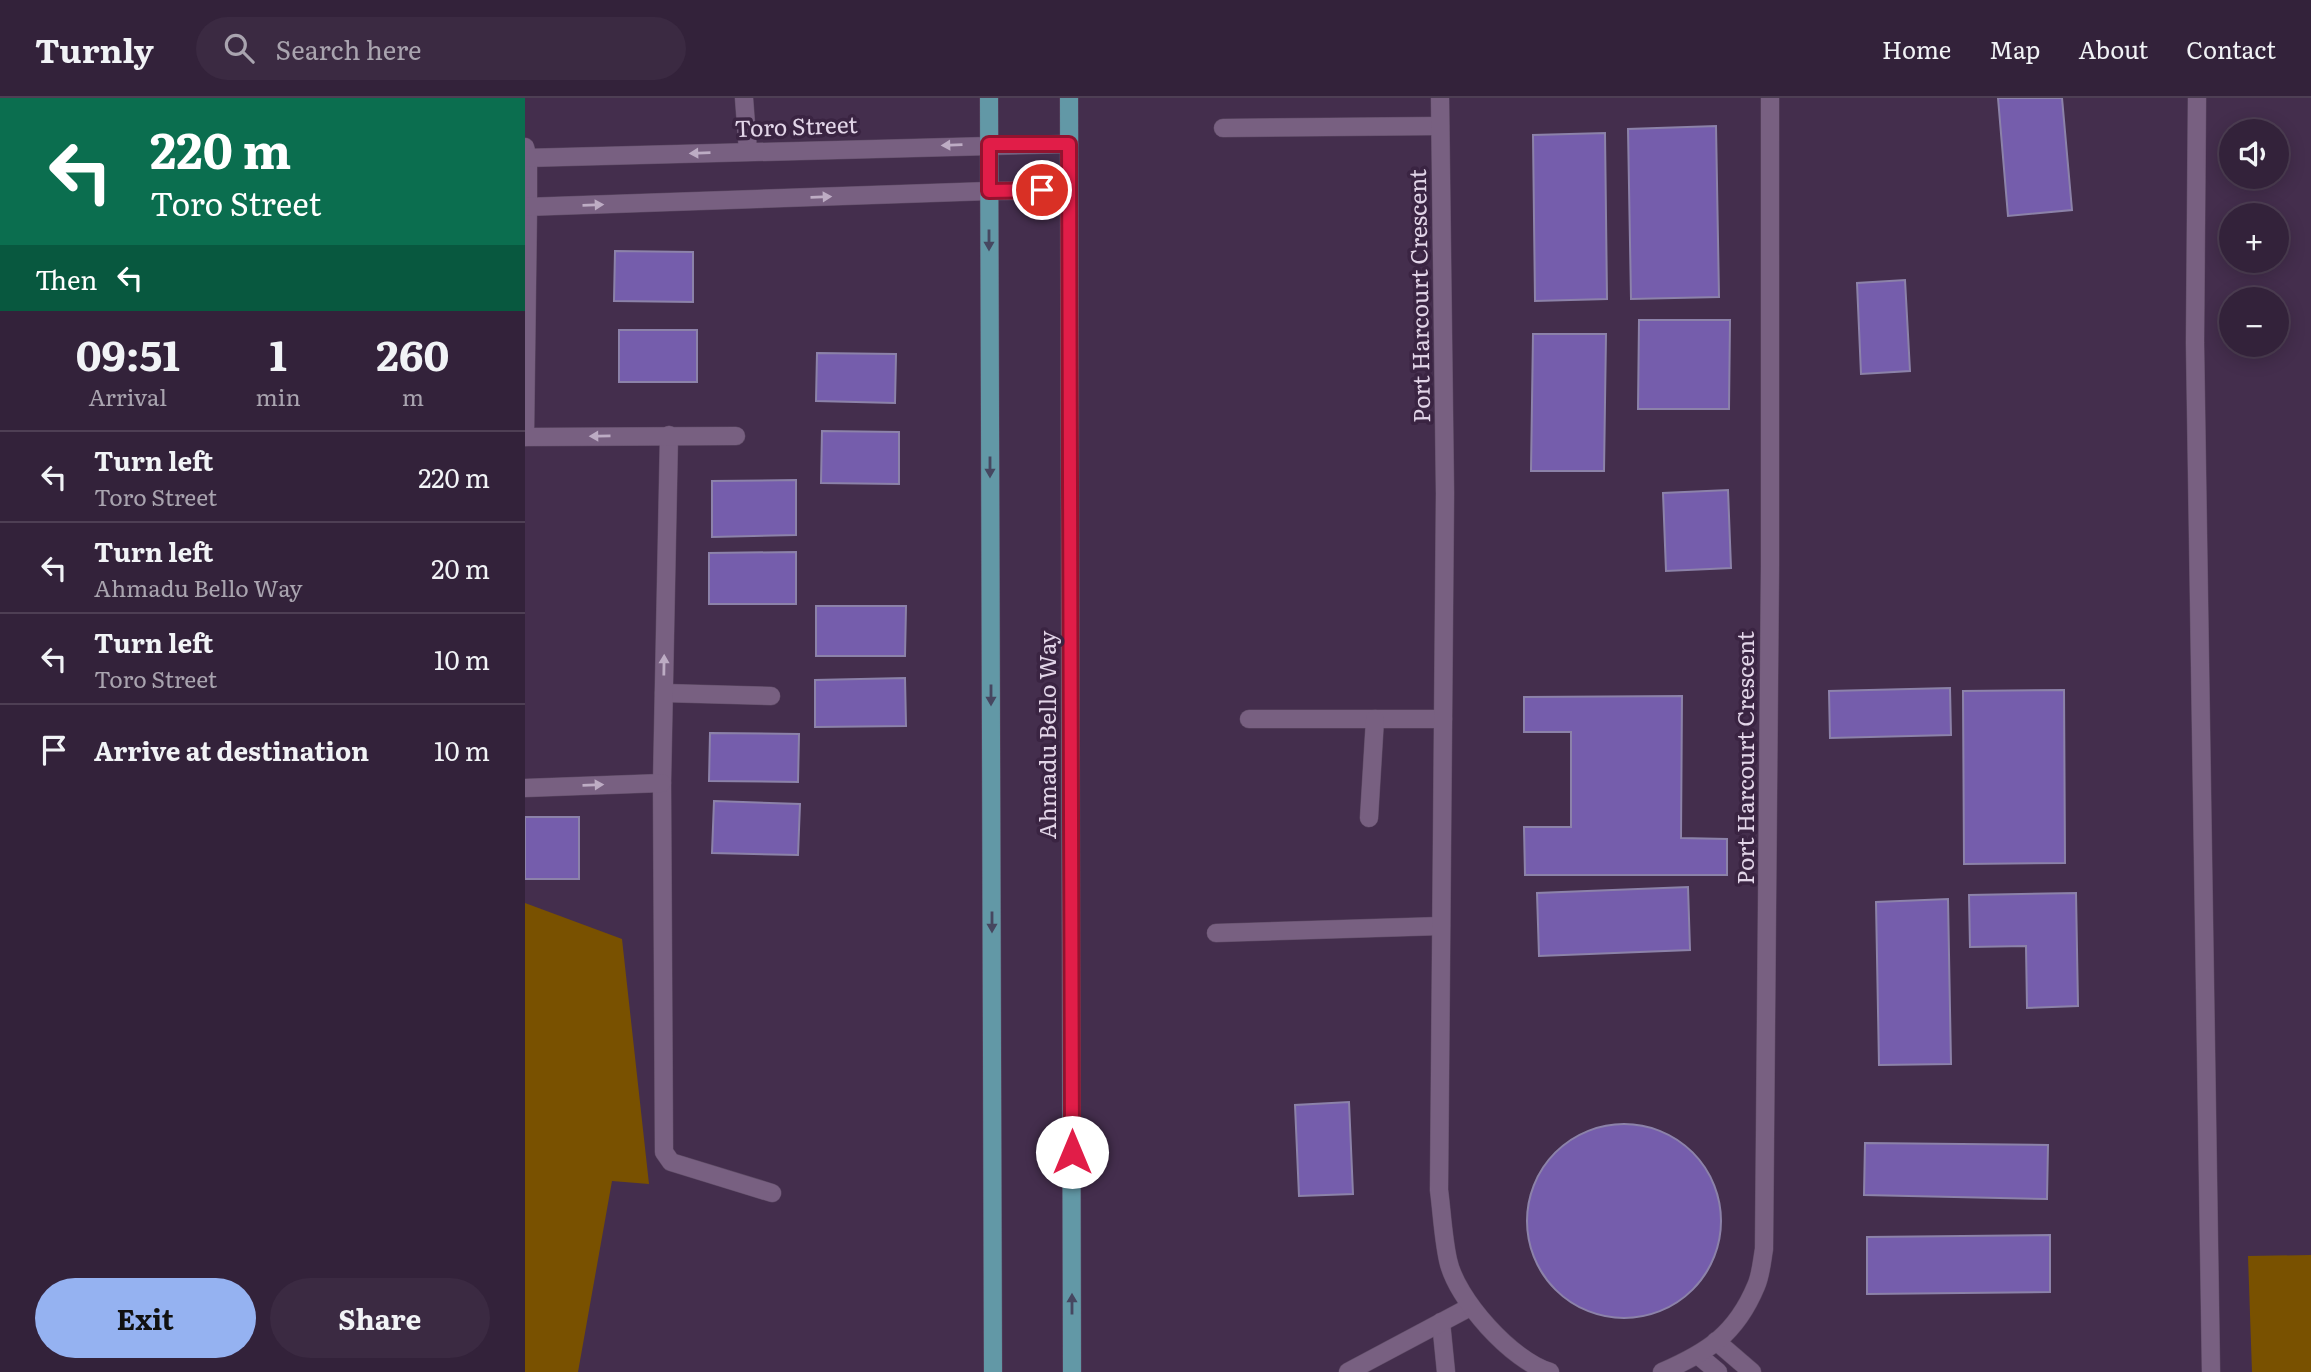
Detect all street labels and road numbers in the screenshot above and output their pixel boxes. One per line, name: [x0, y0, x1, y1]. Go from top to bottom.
street label: Toro Street: [734, 106, 859, 144]
street label: Port Harcourt Crescent: [1399, 168, 1437, 423]
street label: Ahmadu Bello Way: [1029, 630, 1063, 839]
street label: Port Harcourt Crescent: [1727, 630, 1761, 885]

